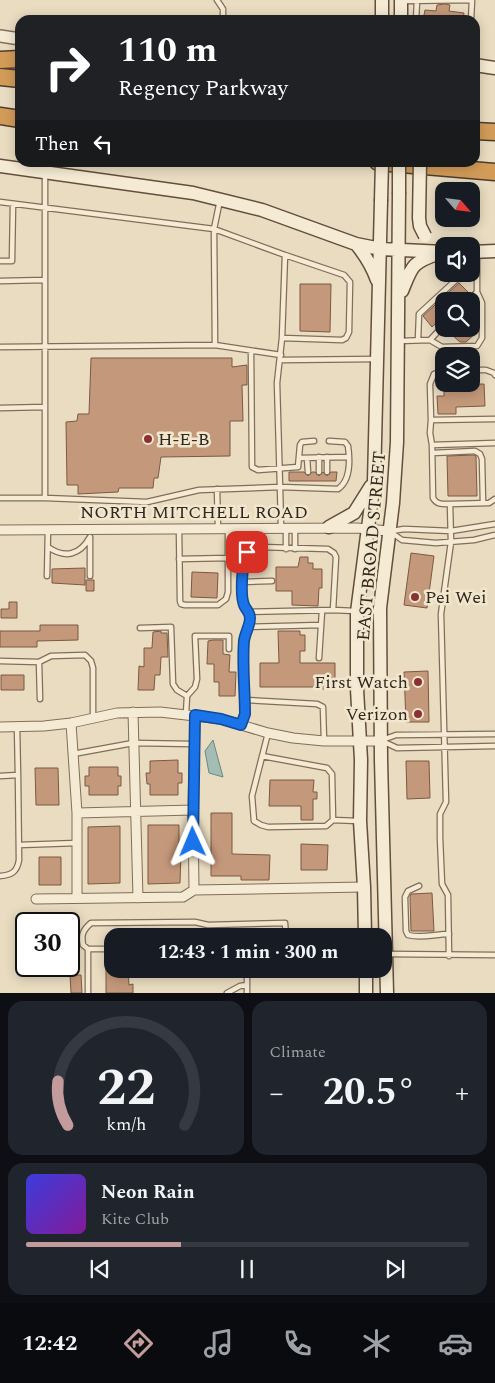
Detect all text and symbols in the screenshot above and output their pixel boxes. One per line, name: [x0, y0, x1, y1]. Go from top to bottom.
text: 110 m: [118, 24, 217, 77]
icon: right: [35, 35, 100, 100]
text: Regency Parkway: [118, 72, 288, 105]
text: Then: [35, 130, 79, 159]
icon: left: [89, 130, 117, 158]
north arrow: [435, 182, 480, 228]
map controls: [435, 182, 480, 392]
button: sound: [435, 237, 480, 282]
button: search: [435, 292, 480, 337]
button: layers: [435, 347, 480, 392]
place label: H-E-B: [158, 426, 210, 453]
marker: H-E-B: [142, 433, 154, 445]
street label: EAST BROAD STREET: [350, 450, 393, 642]
street label: NORTH MITCHELL ROAD: [80, 499, 308, 526]
pin: [226, 531, 268, 573]
icon: arrive: [233, 538, 261, 566]
place label: Pei Wei: [425, 584, 487, 611]
marker: Pei Wei: [409, 591, 421, 603]
place label: First Watch: [314, 669, 408, 696]
marker: First Watch: [412, 676, 424, 688]
place label: Verizon: [345, 701, 408, 728]
marker: Verizon: [412, 708, 424, 720]
position arrow: [166, 815, 218, 867]
speed limit sign: 30: [15, 912, 80, 977]
text: 12:43 · 1 min · 300 m: [158, 938, 338, 967]
text: Climate: [270, 1040, 326, 1064]
text: 22: [97, 1049, 155, 1128]
text: 20.5°: [323, 1064, 416, 1122]
text: −: [270, 1072, 284, 1115]
text: +: [455, 1072, 469, 1115]
text: km/h: [106, 1111, 146, 1138]
text: Neon Rain: [101, 1178, 195, 1207]
text: Kite Club: [101, 1207, 169, 1231]
icon: previous: [86, 1255, 114, 1283]
icon: pause: [233, 1255, 261, 1283]
icon: next: [381, 1255, 409, 1283]
icon: directions: [121, 1326, 156, 1361]
icon: music: [201, 1326, 236, 1361]
icon: phone: [280, 1326, 315, 1361]
icon: climate: [359, 1326, 394, 1361]
icon: car: [438, 1326, 473, 1361]
text: 12:42: [22, 1327, 77, 1360]

